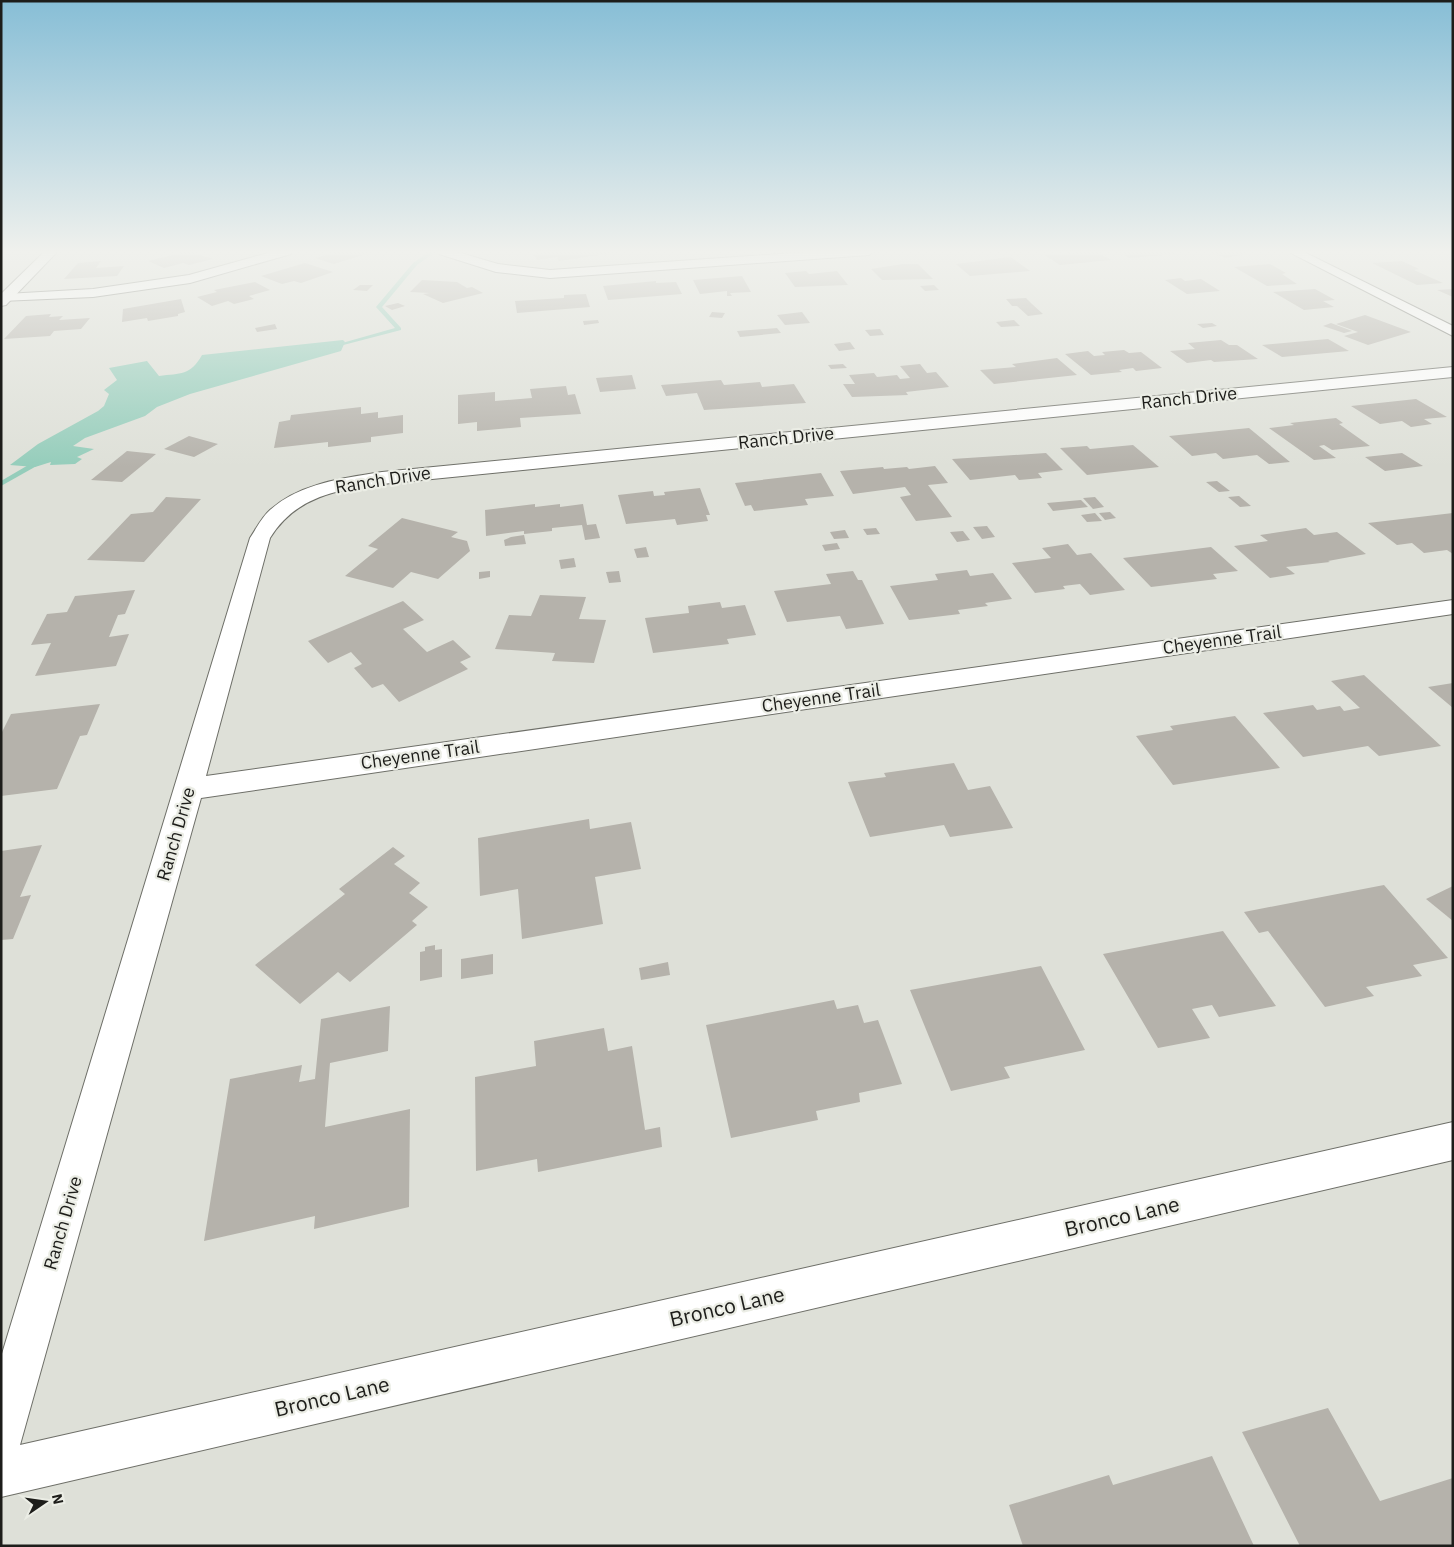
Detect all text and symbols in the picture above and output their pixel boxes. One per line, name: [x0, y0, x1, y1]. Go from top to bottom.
street label: Ranch Drive: [1140, 381, 1238, 414]
street label: Ranch Drive: [737, 421, 835, 454]
street label: Ranch Drive: [333, 461, 432, 498]
street label: Cheyenne Trail: [1161, 620, 1283, 659]
street label: Cheyenne Trail: [760, 678, 882, 717]
street label: Cheyenne Trail: [359, 735, 481, 774]
street label: Ranch Drive: [151, 784, 200, 883]
street label: Ranch Drive: [38, 1173, 87, 1272]
street label: Bronco Lane: [1061, 1189, 1182, 1243]
street label: Bronco Lane: [666, 1279, 787, 1333]
street label: Bronco Lane: [271, 1369, 392, 1423]
north arrow: [20, 1477, 70, 1527]
text: N: [48, 1492, 68, 1506]

